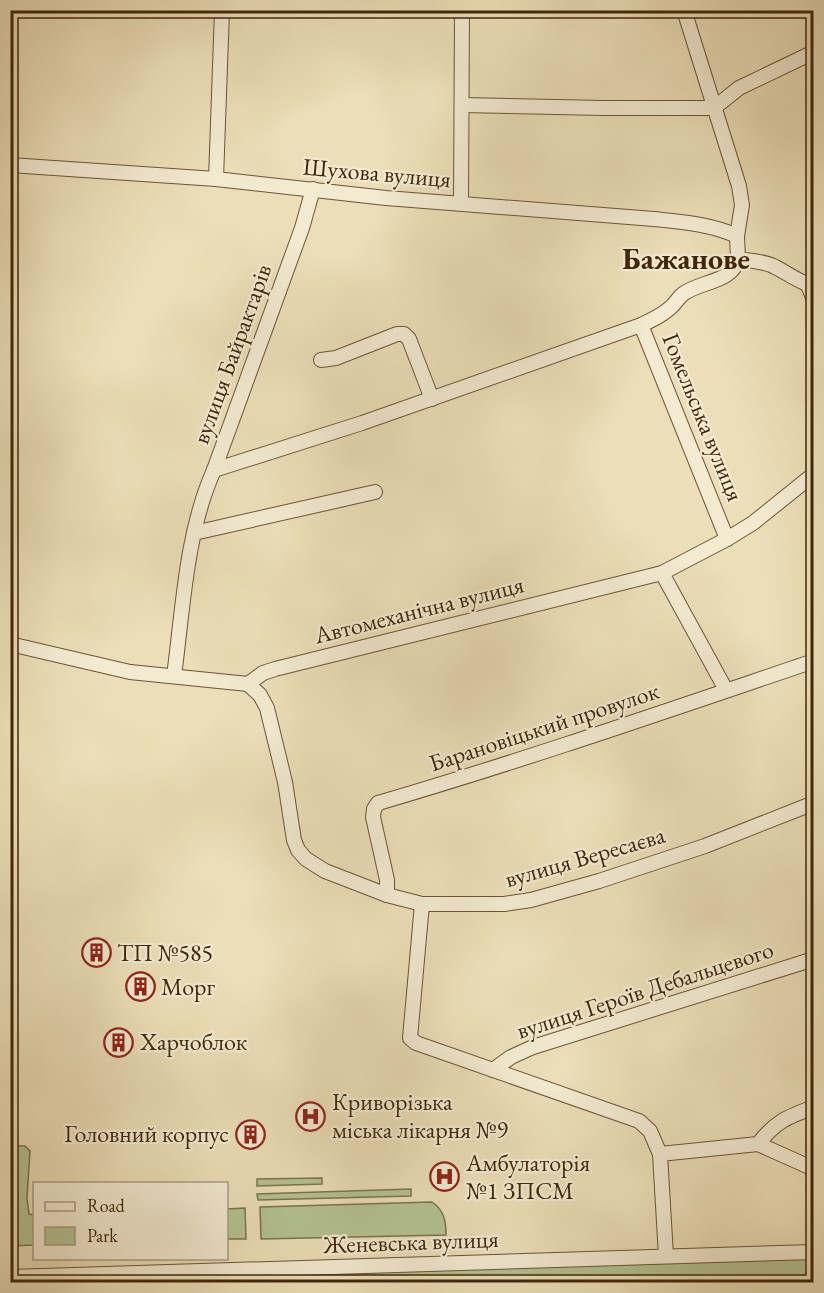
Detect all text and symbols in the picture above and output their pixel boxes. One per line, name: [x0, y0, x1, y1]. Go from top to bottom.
street label: Шухова вулиця: [302, 151, 453, 194]
district label: Бажанове: [622, 239, 750, 278]
street label: вулиця Байрактарів: [185, 260, 278, 448]
street label: Гомельська вулиця: [656, 328, 751, 506]
street label: Автомеханічна вулиця: [310, 568, 527, 651]
street label: Барановіцький провулок: [425, 675, 663, 778]
street label: вулиця Вересаєва: [501, 819, 669, 894]
street label: вулиця Героїв Дебальцевого: [512, 933, 777, 1046]
building icon: ТП №585: [80, 937, 112, 969]
place label: ТП №585: [117, 937, 213, 968]
building icon: Морг: [124, 971, 156, 1003]
place label: Морг: [161, 971, 215, 1002]
building icon: Харчоблок: [103, 1026, 135, 1058]
place label: Харчоблок: [139, 1026, 248, 1057]
place label: Криворізька міська лікарня №9: [332, 1086, 509, 1145]
hospital icon: Криворізька міська лікарня №9: [295, 1100, 327, 1132]
place label: Головний корпус: [64, 1118, 229, 1149]
building icon: Головний корпус: [234, 1118, 266, 1150]
place label: Амбулаторія №1 ЗПСМ: [465, 1147, 590, 1206]
hospital icon: Амбулаторія №1 ЗПСМ: [429, 1161, 461, 1193]
legend: [33, 1182, 228, 1260]
text: Road: [87, 1194, 126, 1217]
street label: Женевська вулиця: [322, 1223, 500, 1260]
text: Park: [87, 1224, 118, 1247]

